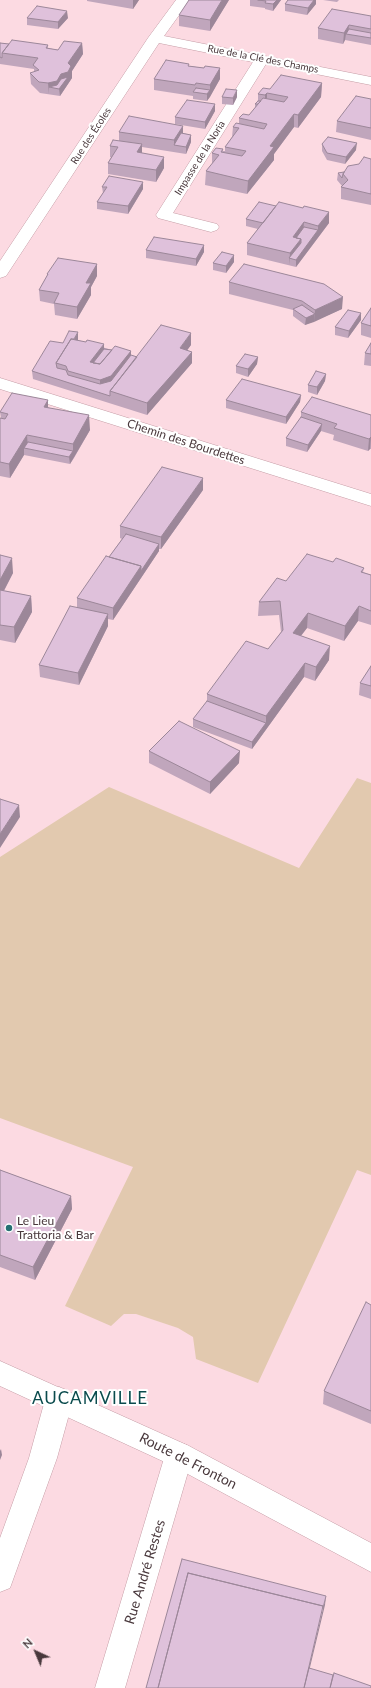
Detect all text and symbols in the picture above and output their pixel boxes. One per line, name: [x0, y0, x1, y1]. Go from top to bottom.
street label: Rue de la Clé des Champs: [206, 42, 320, 76]
street label: Rue des Écoles: [68, 105, 114, 167]
street label: Impasse de la Noria: [172, 119, 228, 197]
street label: Chemin des Bourdettes: [125, 416, 247, 468]
place label: Le Lieu Trattoria & Bar: [17, 1214, 94, 1242]
marker: Le Lieu Trattoria & Bar: [4, 1223, 14, 1233]
district label: AUCAMVILLE: [32, 1389, 148, 1409]
street label: Route de Fronton: [136, 1429, 240, 1493]
street label: Rue André Restes: [121, 1518, 169, 1626]
north arrow: [16, 1632, 56, 1672]
text: N: [20, 1635, 35, 1651]

